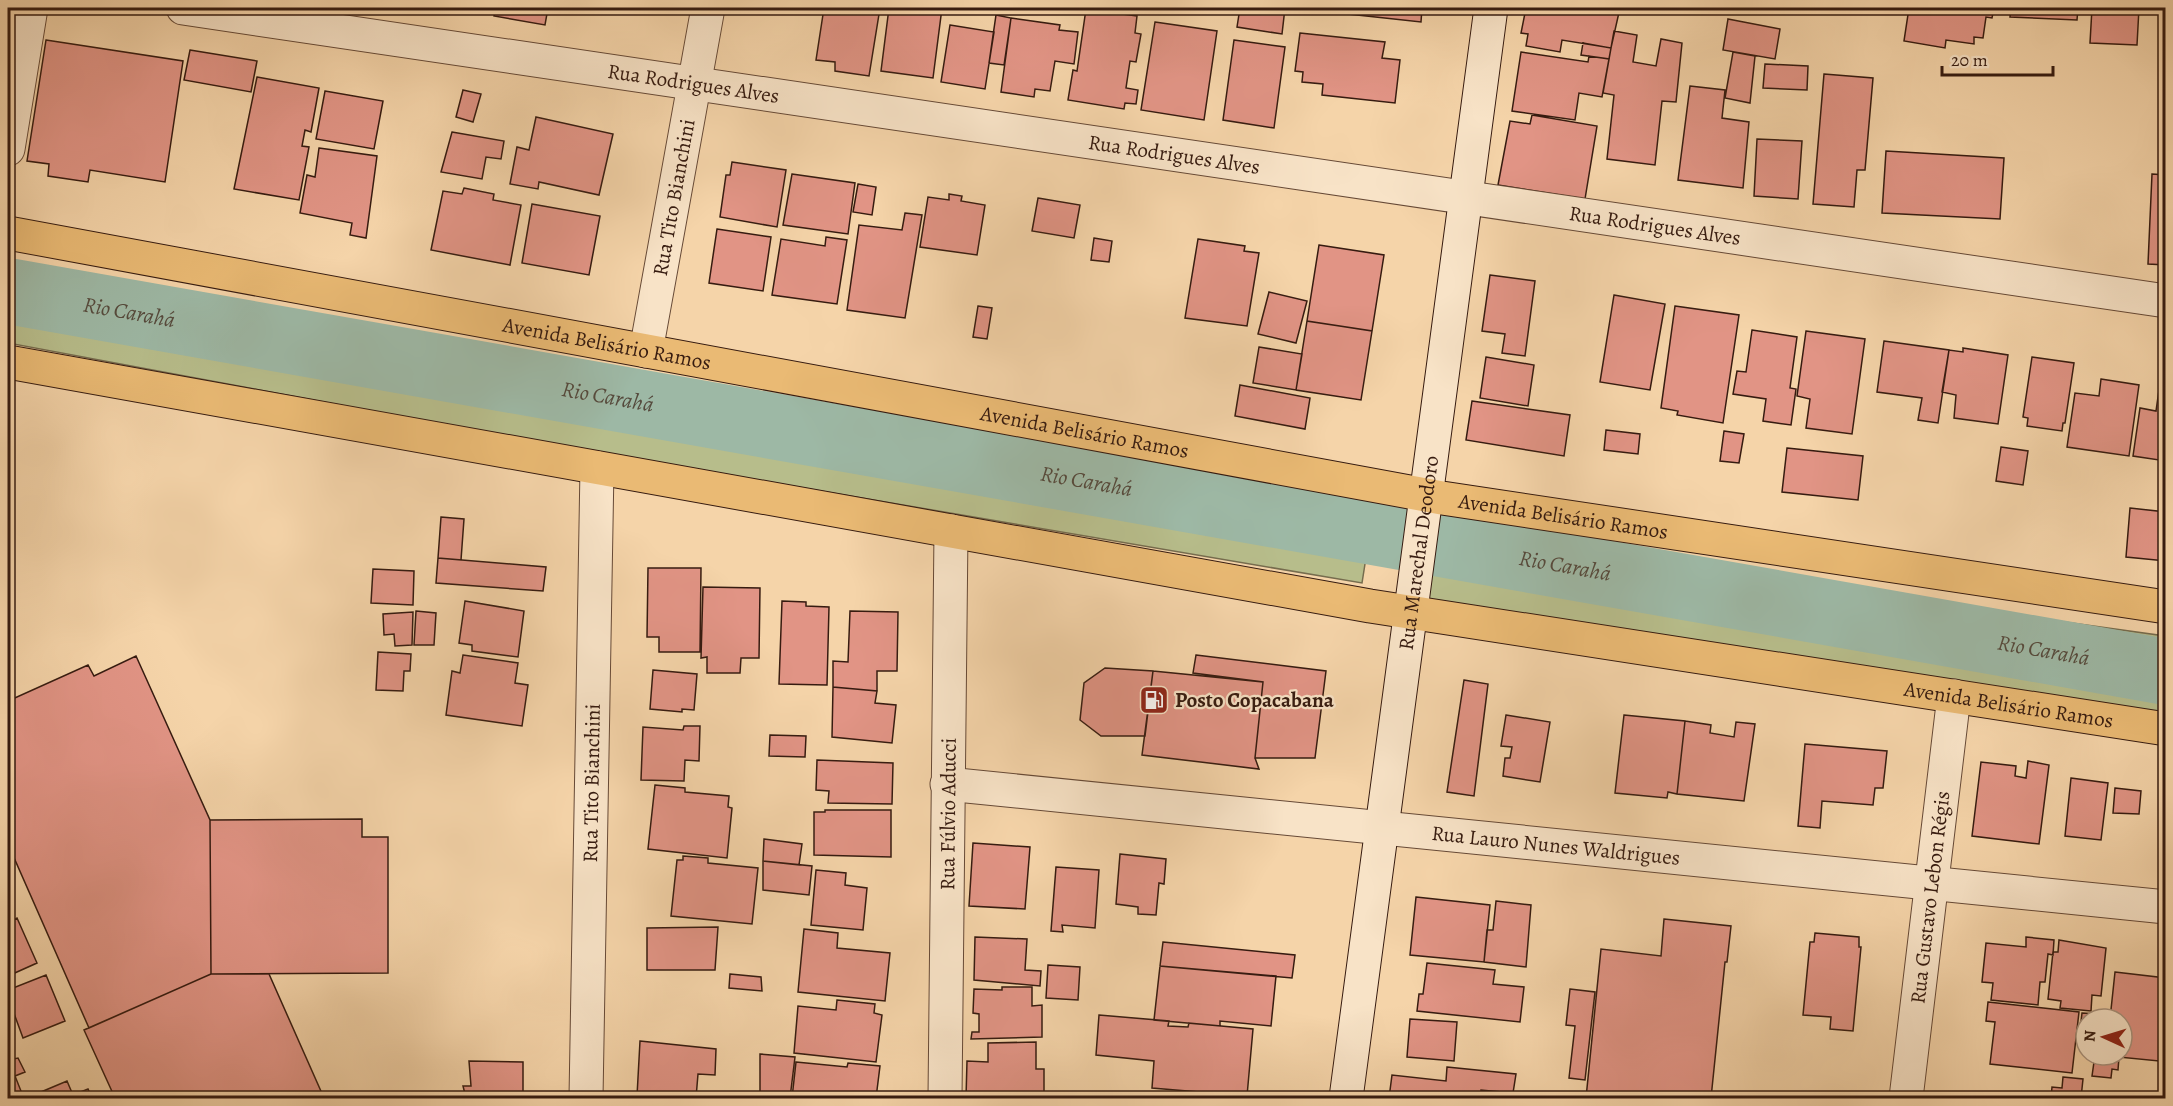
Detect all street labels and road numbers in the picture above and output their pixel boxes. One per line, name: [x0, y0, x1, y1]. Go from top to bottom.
street label: Rua Rodrigues Alves: [606, 57, 781, 110]
street label: Rua Tito Bianchini: [646, 117, 702, 278]
street label: Rua Rodrigues Alves: [1086, 128, 1262, 181]
street label: Rua Rodrigues Alves: [1567, 199, 1743, 252]
street label: Avenida Belisário Ramos: [499, 311, 713, 377]
street label: Avenida Belisário Ramos: [977, 399, 1191, 465]
street label: Rua Marechal Deodoro: [1392, 454, 1445, 652]
street label: Avenida Belisário Ramos: [1456, 487, 1670, 546]
street label: Avenida Belisário Ramos: [1901, 675, 2115, 735]
street label: Rua Tito Bianchini: [576, 703, 607, 863]
street label: Rua Fúlvio Aducci: [933, 737, 963, 891]
street label: Rua Gustavo Lebon Régis: [1903, 789, 1957, 1005]
street label: Rua Lauro Nunes Waldrigues: [1430, 819, 1682, 872]

